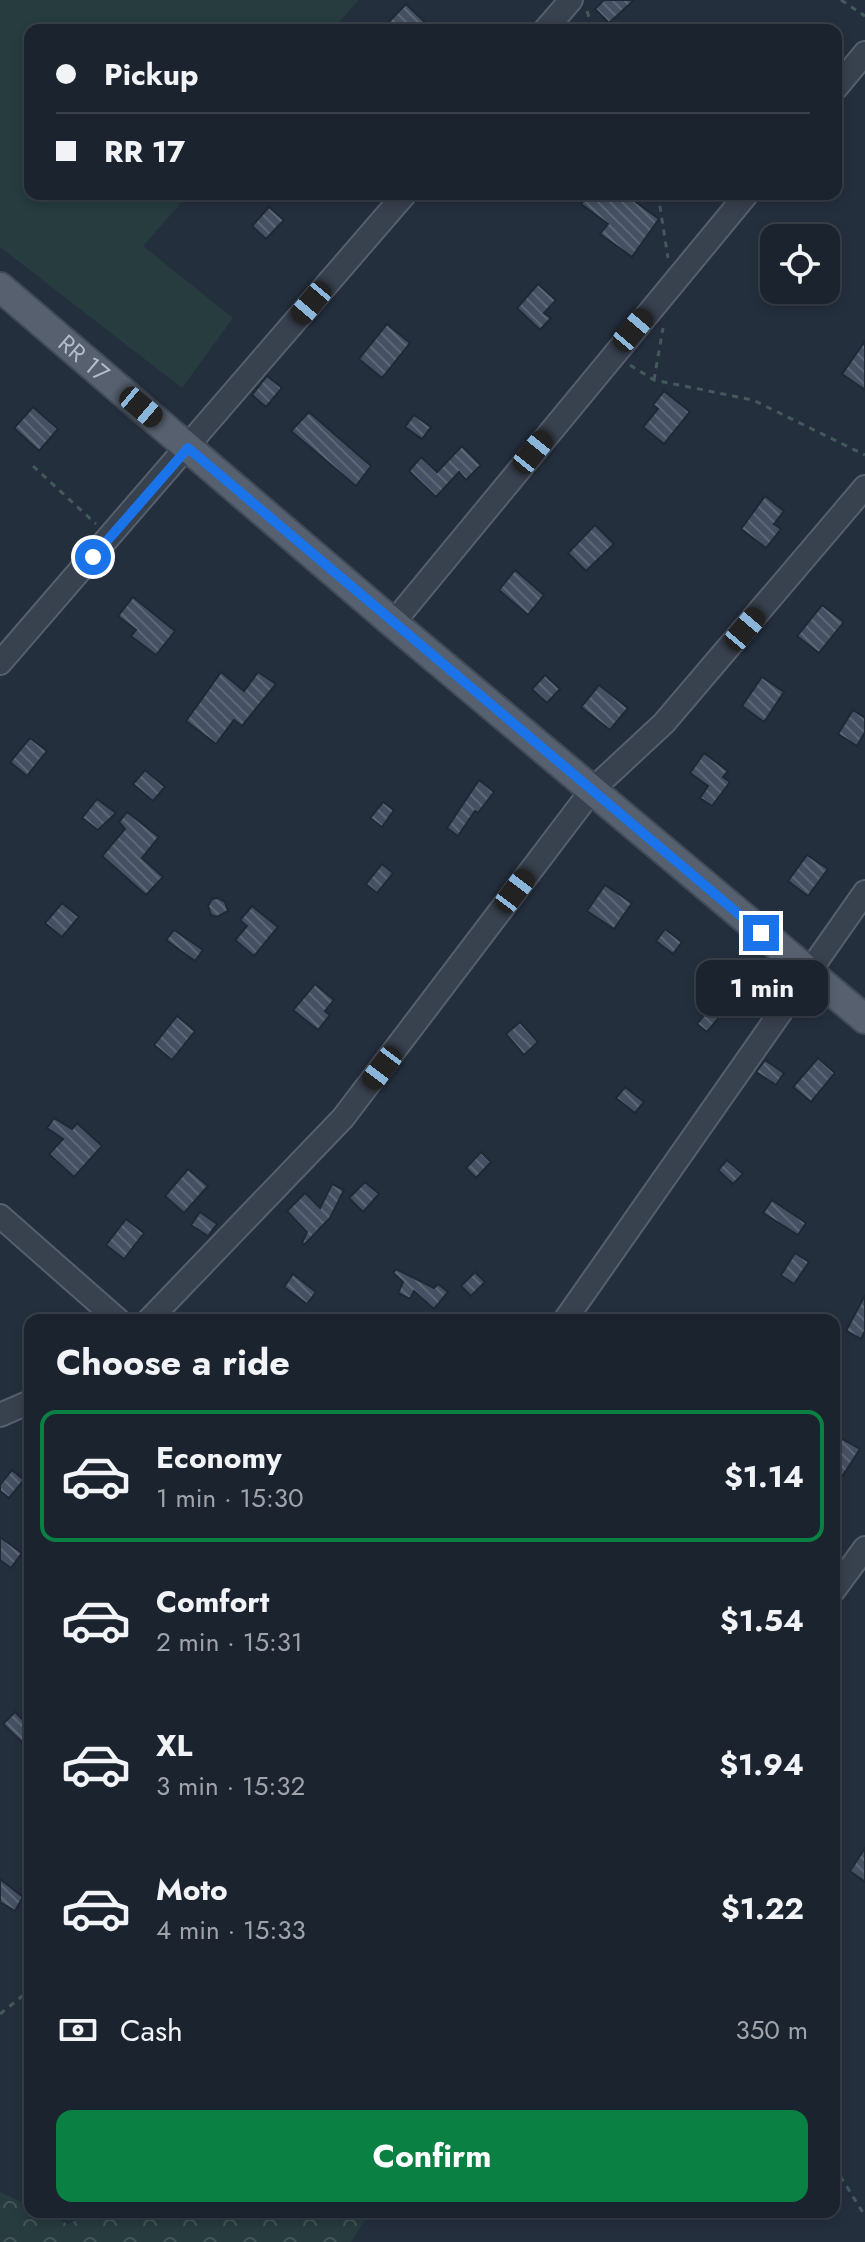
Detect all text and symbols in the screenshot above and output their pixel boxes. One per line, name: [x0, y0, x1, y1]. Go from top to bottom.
text: Pickup: [104, 53, 199, 96]
text: RR 17: [104, 130, 185, 173]
map controls: [760, 224, 840, 304]
button: locate: [760, 224, 840, 304]
car: [286, 277, 336, 329]
car: [608, 304, 658, 356]
street label: RR 17: [51, 326, 117, 390]
car: [115, 382, 167, 432]
car: [509, 426, 557, 478]
route start: [75, 539, 111, 575]
car: [720, 603, 770, 655]
car: [491, 865, 539, 917]
route end: [743, 915, 779, 951]
callout: 1 min: [695, 961, 827, 1017]
text: 1 min: [730, 969, 794, 1007]
car: [358, 1042, 406, 1094]
text: Choose a ride: [56, 1336, 290, 1388]
text: Economy: [156, 1436, 282, 1479]
icon: car: [60, 1440, 132, 1512]
text: $1.14: [724, 1455, 804, 1498]
text: 1 min · 15:30: [156, 1479, 304, 1517]
text: Comfort: [156, 1580, 269, 1623]
icon: car: [60, 1584, 132, 1656]
text: $1.54: [720, 1599, 804, 1642]
text: 2 min · 15:31: [156, 1623, 303, 1661]
text: XL: [156, 1724, 192, 1767]
icon: car: [60, 1728, 132, 1800]
text: $1.94: [719, 1743, 804, 1786]
text: 3 min · 15:32: [156, 1767, 305, 1805]
text: Moto: [156, 1868, 228, 1911]
icon: car: [60, 1872, 132, 1944]
text: $1.22: [721, 1887, 804, 1930]
text: 4 min · 15:33: [156, 1911, 306, 1949]
icon: cash: [56, 2008, 100, 2052]
text: Cash: [120, 2009, 183, 2052]
text: 350 m: [735, 2011, 808, 2049]
button: Confirm: [56, 2110, 808, 2202]

